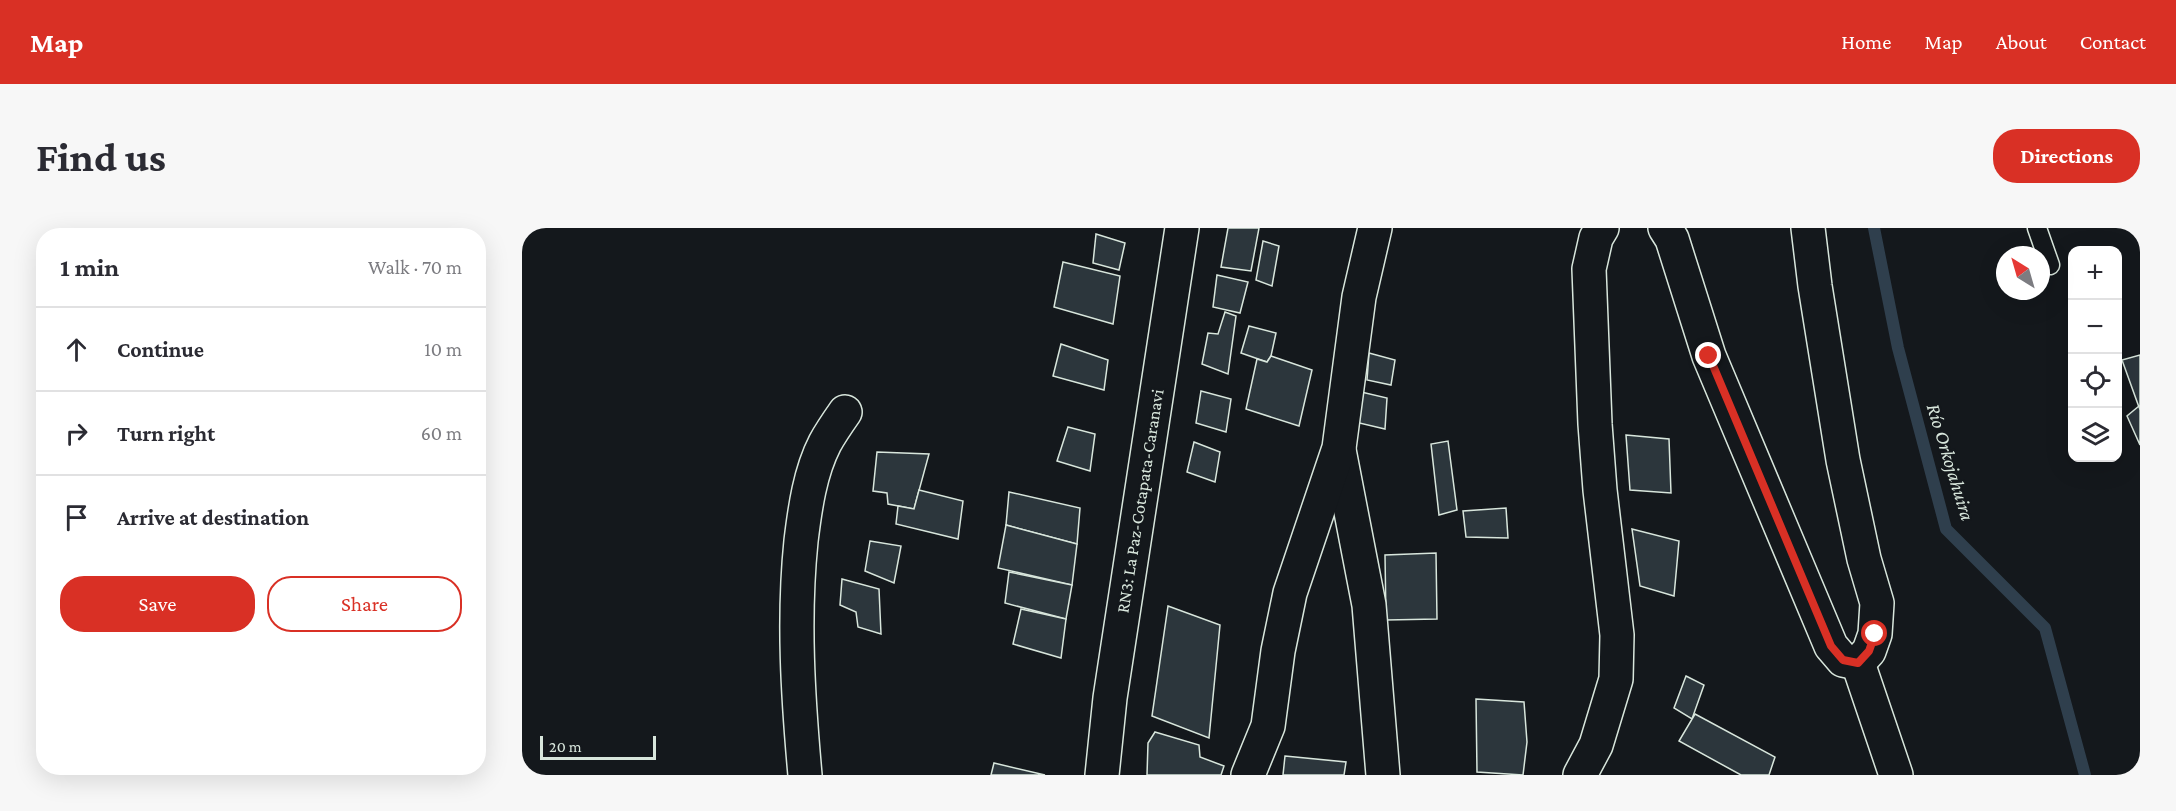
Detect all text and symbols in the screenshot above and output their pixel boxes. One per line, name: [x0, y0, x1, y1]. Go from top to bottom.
text: Map: [30, 27, 83, 58]
text: Home: [1841, 30, 1891, 54]
text: Map: [1924, 30, 1963, 54]
text: About: [1996, 30, 2047, 54]
text: Contact: [2080, 30, 2146, 54]
button: Directions: [1993, 129, 2140, 183]
text: Find us: [36, 133, 166, 180]
north arrow: [1996, 246, 2050, 300]
map controls: [2068, 246, 2122, 462]
button: +: [2068, 246, 2122, 300]
text: 1 min: [60, 253, 119, 282]
text: Walk · 70 m: [368, 256, 462, 278]
button: −: [2068, 300, 2122, 354]
icon: ahead: [60, 333, 93, 366]
text: Continue: [117, 337, 204, 362]
text: 10 m: [424, 338, 462, 360]
route end: [1695, 342, 1721, 368]
button: locate: [2068, 354, 2122, 408]
street label: RN3: La Paz-Cotapata-Caranavi: [1112, 387, 1168, 614]
water label: Río Orkojahuira: [1922, 401, 1979, 524]
button: layers: [2068, 408, 2122, 462]
icon: right: [60, 417, 93, 450]
text: Turn right: [117, 421, 215, 446]
text: 60 m: [421, 422, 462, 444]
icon: arrive: [60, 501, 93, 534]
text: Arrive at destination: [117, 505, 309, 530]
button: Save: [60, 576, 255, 632]
button: Share: [267, 576, 462, 632]
route start: [1861, 620, 1887, 646]
scale bar: [540, 733, 656, 760]
text: 20 m: [549, 738, 582, 755]

